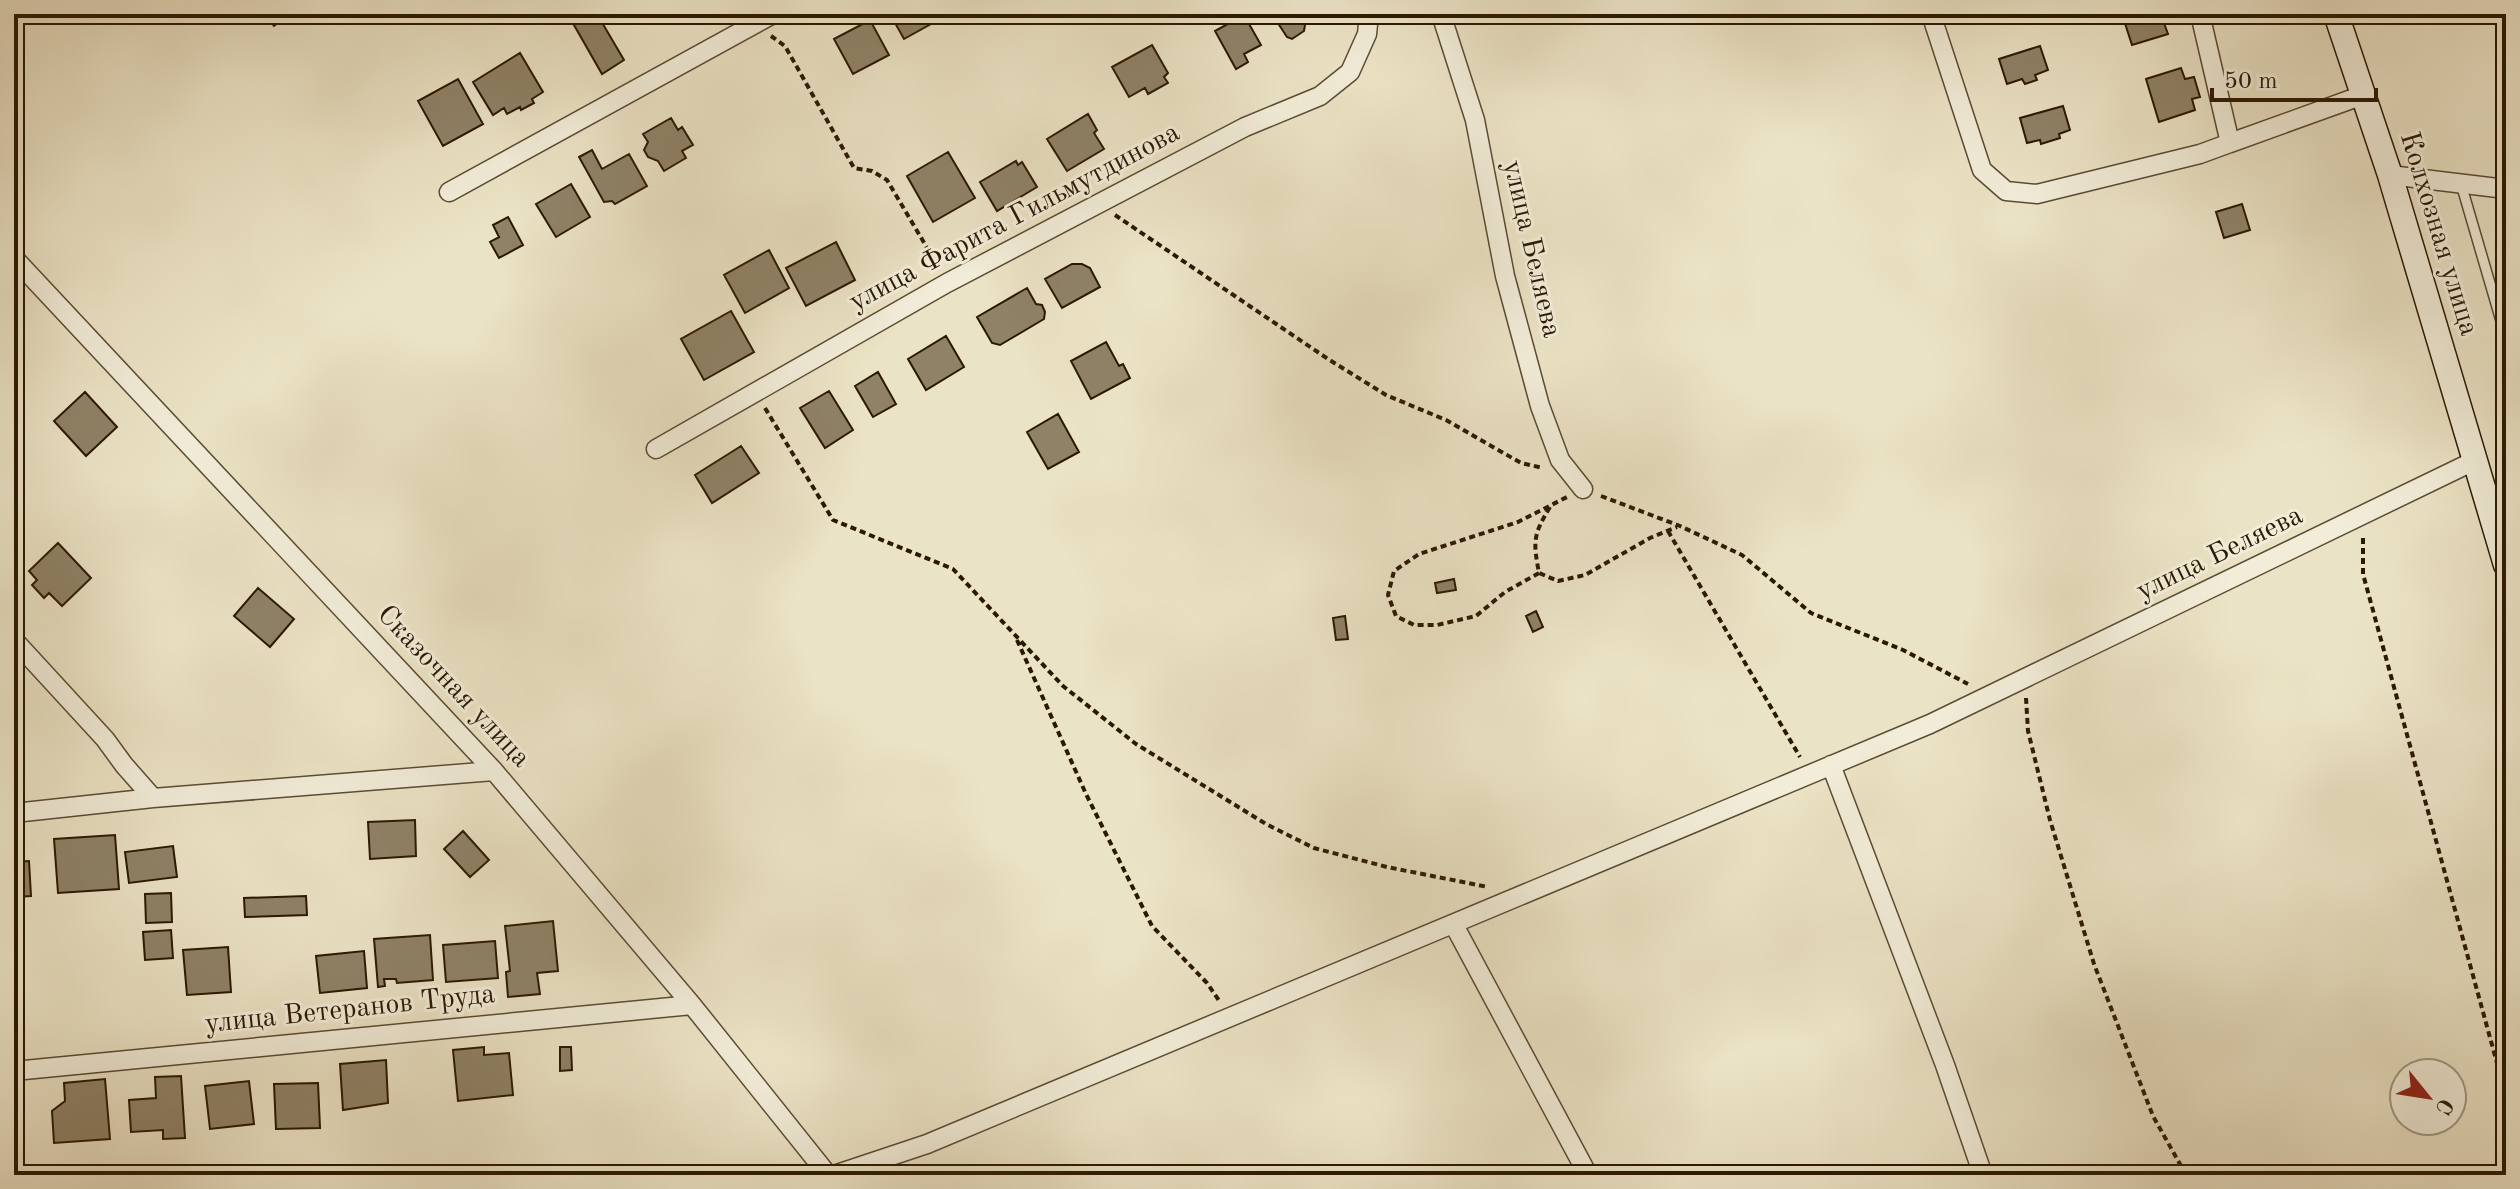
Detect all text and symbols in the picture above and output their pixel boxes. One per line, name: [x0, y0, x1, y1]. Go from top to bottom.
scale bar: [2212, 52, 2376, 102]
text: 50 m: [2224, 70, 2278, 94]
street label: улица Фарита Гильмутдинова: [845, 119, 1185, 317]
street label: Колхозная улица: [2394, 129, 2482, 339]
street label: улица Беляева: [1497, 158, 1565, 340]
street label: улица Беляева: [2133, 502, 2308, 606]
street label: Сказочная улица: [371, 601, 535, 773]
street label: улица Ветеранов Труда: [204, 981, 497, 1039]
north arrow: [2388, 1057, 2468, 1137]
text: С: [2430, 1094, 2457, 1118]

